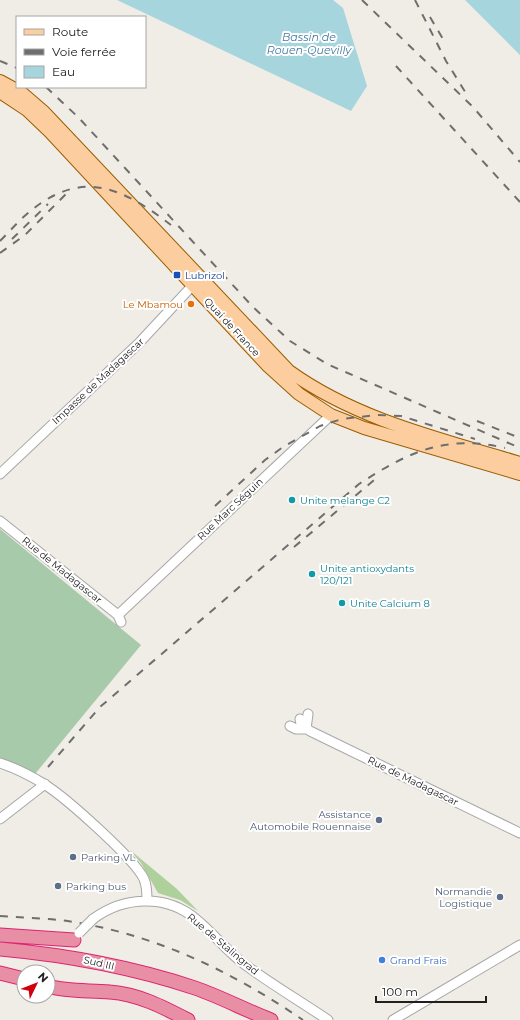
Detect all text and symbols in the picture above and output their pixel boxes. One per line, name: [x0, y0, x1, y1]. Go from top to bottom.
legend: [16, 16, 146, 88]
text: Route: [52, 24, 88, 39]
water label: Bassin de Rouen-Quevilly: [267, 30, 352, 57]
text: Voie ferrée: [52, 44, 116, 59]
text: Eau: [52, 64, 75, 79]
place label: Lubrizol: [185, 269, 225, 282]
marker: Lubrizol: [172, 270, 182, 280]
street label: Quai de France: [201, 295, 263, 359]
place label: Le Mbamou: [123, 298, 183, 311]
marker: Le Mbamou: [186, 299, 196, 309]
street label: Impasse de Madagascar: [49, 335, 147, 427]
street label: Rue Marc Séguin: [194, 475, 266, 543]
place label: Unite melange C2: [300, 494, 390, 507]
marker: Unite melange C2: [287, 495, 297, 505]
street label: Rue de Madagascar: [19, 534, 105, 606]
place label: Unite antioxydants 120/121: [320, 562, 414, 587]
marker: Unite antioxydants 120/121: [307, 569, 317, 579]
place label: Unite Calcium 8: [350, 597, 430, 610]
marker: Unite Calcium 8: [337, 598, 347, 608]
street label: Rue de Madagascar: [365, 753, 461, 809]
place label: Assistance Automobile Rouennaise: [250, 808, 371, 833]
marker: Assistance Automobile Rouennaise: [374, 815, 384, 825]
place label: Parking VL: [81, 851, 136, 864]
marker: Parking VL: [68, 852, 78, 862]
place label: Parking bus: [66, 880, 126, 893]
marker: Parking bus: [53, 881, 63, 891]
place label: Normandie Logistique: [435, 885, 492, 910]
marker: Normandie Logistique: [495, 892, 505, 902]
street label: Rue de Stalingrad: [185, 910, 261, 978]
street label: Sud III: [82, 953, 116, 973]
place label: Grand Frais: [390, 954, 447, 967]
marker: Grand Frais: [377, 955, 387, 965]
north arrow: [16, 964, 56, 1004]
text: N: [35, 969, 51, 985]
scale bar: [376, 978, 486, 1004]
text: 100 m: [382, 984, 418, 999]

